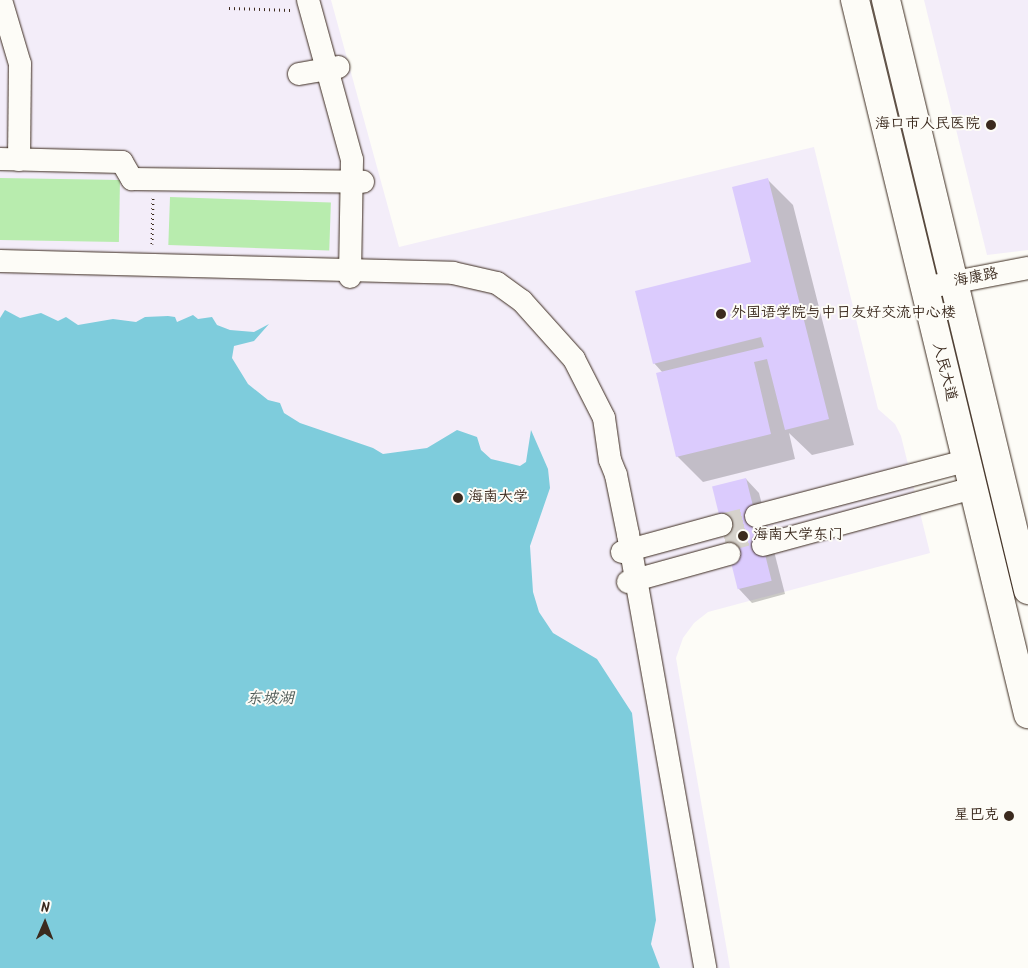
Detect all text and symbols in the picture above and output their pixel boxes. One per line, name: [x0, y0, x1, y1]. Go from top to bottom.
place label: 海口市人民医院: [875, 116, 980, 134]
marker: 海口市人民医院: [984, 118, 998, 132]
street label: 海康路: [952, 265, 1000, 291]
place label: 外国语学院与中日友好交流中心楼: [731, 305, 956, 323]
marker: 外国语学院与中日友好交流中心楼: [715, 308, 727, 320]
street label: 人民大道: [928, 341, 960, 403]
place label: 海南大学: [468, 489, 528, 507]
marker: 海南大学: [452, 492, 464, 504]
place label: 海南大学东门: [753, 527, 843, 545]
marker: 海南大学东门: [737, 530, 749, 542]
water label: 东坡湖: [246, 689, 294, 709]
place label: 星巴克: [954, 807, 999, 825]
marker: 星巴克: [1003, 810, 1015, 822]
text: N: [41, 897, 50, 919]
north arrow: [20, 898, 70, 948]

